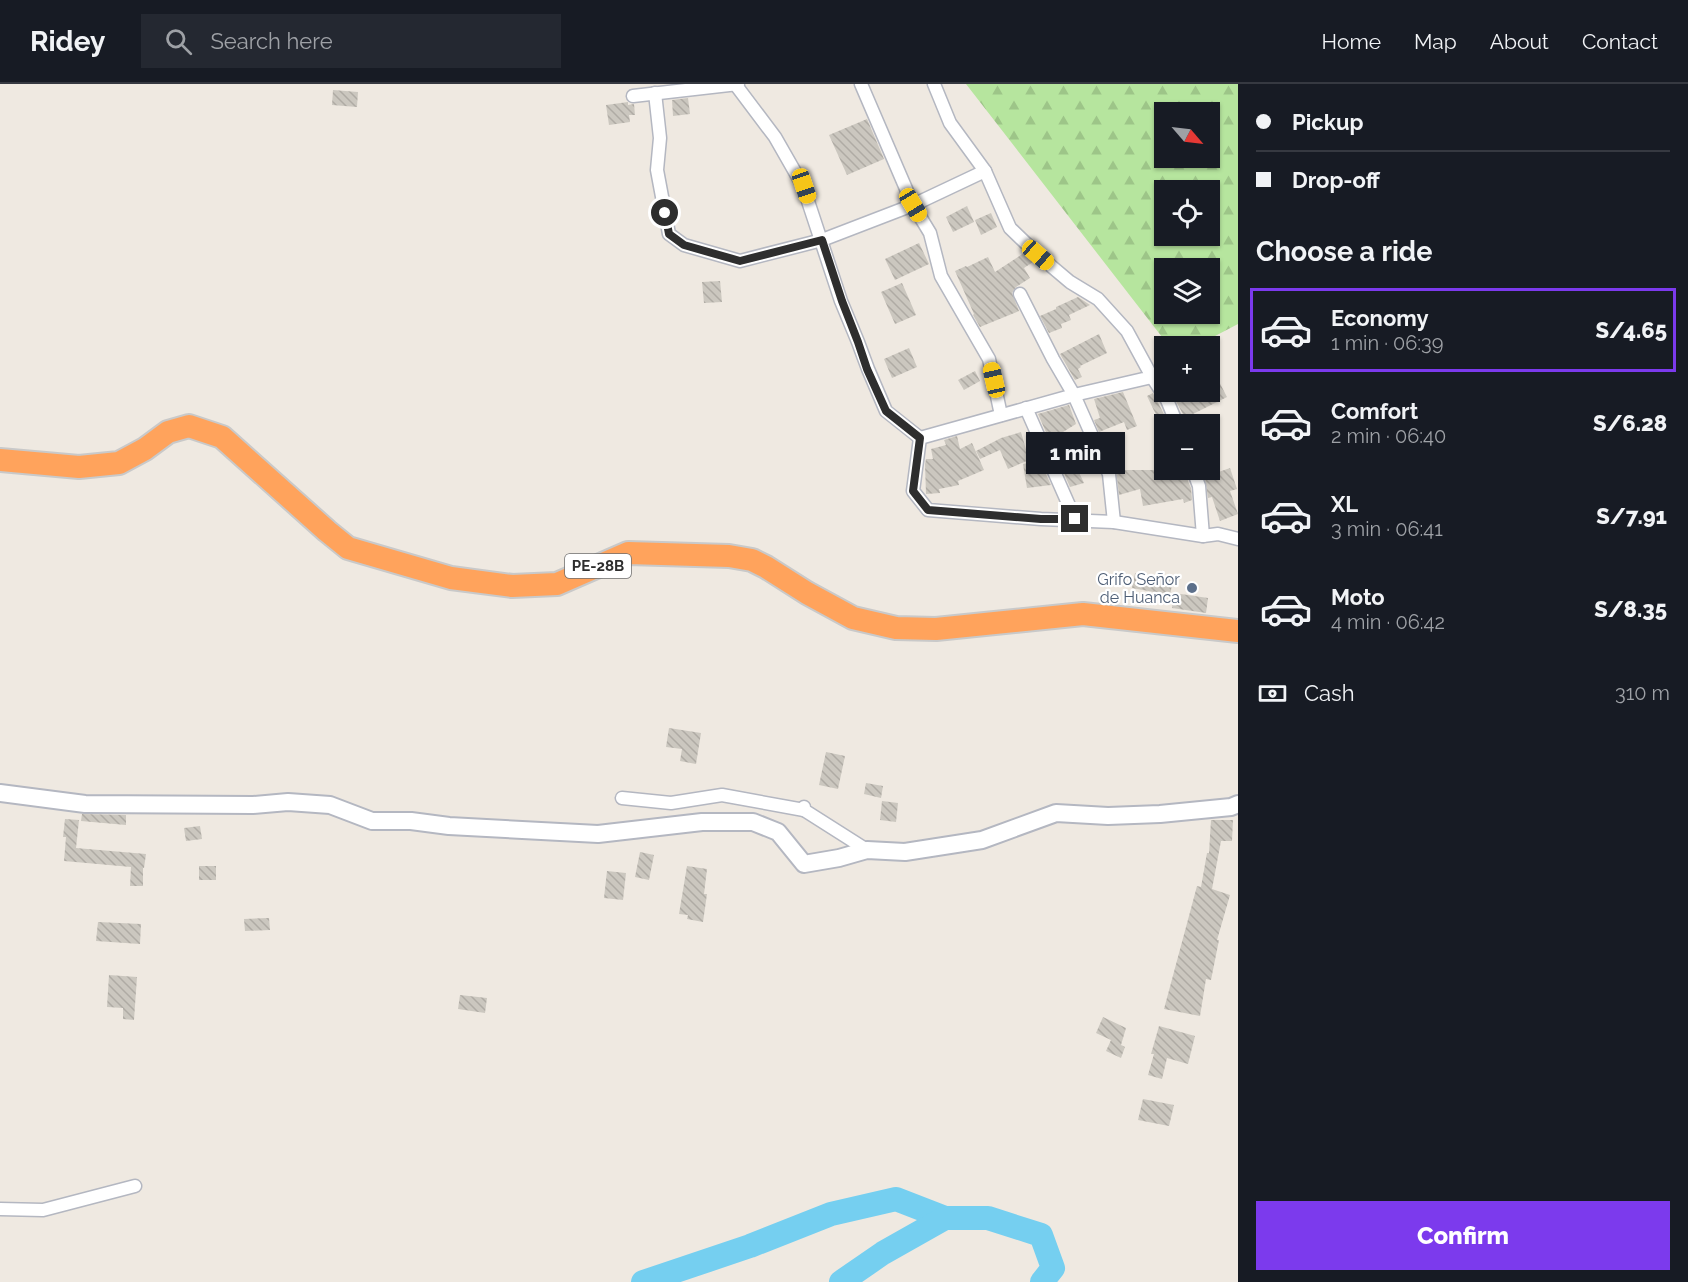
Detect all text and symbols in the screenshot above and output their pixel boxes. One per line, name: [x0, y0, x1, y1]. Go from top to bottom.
search box: [141, 14, 561, 68]
text: Ridey: [30, 25, 105, 58]
icon: search: [162, 25, 195, 58]
text: Search here: [210, 28, 333, 54]
text: Home: [1322, 29, 1381, 54]
text: Map: [1414, 29, 1457, 54]
text: About: [1490, 29, 1549, 54]
text: Contact: [1582, 29, 1658, 54]
north arrow: [1154, 102, 1220, 168]
map controls: [1154, 102, 1220, 480]
text: Pickup: [1292, 109, 1364, 135]
car: [790, 166, 818, 206]
text: Drop-off: [1292, 167, 1380, 193]
button: locate: [1154, 180, 1220, 246]
car: [896, 185, 930, 225]
route start: [651, 199, 678, 226]
car: [1019, 236, 1057, 274]
text: Choose a ride: [1256, 236, 1432, 267]
button: layers: [1154, 258, 1220, 324]
icon: car: [1259, 303, 1313, 357]
text: Economy: [1331, 305, 1429, 331]
text: S/4.65: [1595, 317, 1667, 343]
text: 1 min · 06:39: [1331, 331, 1444, 355]
button: +: [1154, 336, 1220, 402]
car: [981, 360, 1007, 400]
icon: car: [1259, 396, 1313, 450]
text: Comfort: [1331, 398, 1418, 424]
text: S/6.28: [1593, 410, 1667, 436]
button: −: [1154, 414, 1220, 480]
text: 2 min · 06:40: [1331, 424, 1446, 448]
callout: 1 min: [1026, 432, 1124, 474]
text: 1 min: [1050, 441, 1101, 465]
icon: car: [1259, 489, 1313, 543]
text: XL: [1331, 491, 1358, 517]
text: S/7.91: [1596, 503, 1667, 529]
route end: [1061, 505, 1088, 532]
text: 3 min · 06:41: [1331, 517, 1443, 541]
road number: PE-28B: [565, 554, 631, 578]
place label: Grifo Señor de Huanca: [1097, 570, 1180, 607]
marker: Grifo Señor de Huanca: [1185, 581, 1199, 595]
icon: car: [1259, 582, 1313, 636]
text: Moto: [1331, 584, 1385, 610]
text: S/8.35: [1594, 596, 1667, 622]
text: 4 min · 06:42: [1331, 610, 1445, 634]
icon: cash: [1256, 677, 1289, 710]
text: Cash: [1304, 680, 1355, 706]
text: 310 m: [1615, 681, 1670, 705]
button: Confirm: [1256, 1201, 1670, 1270]

